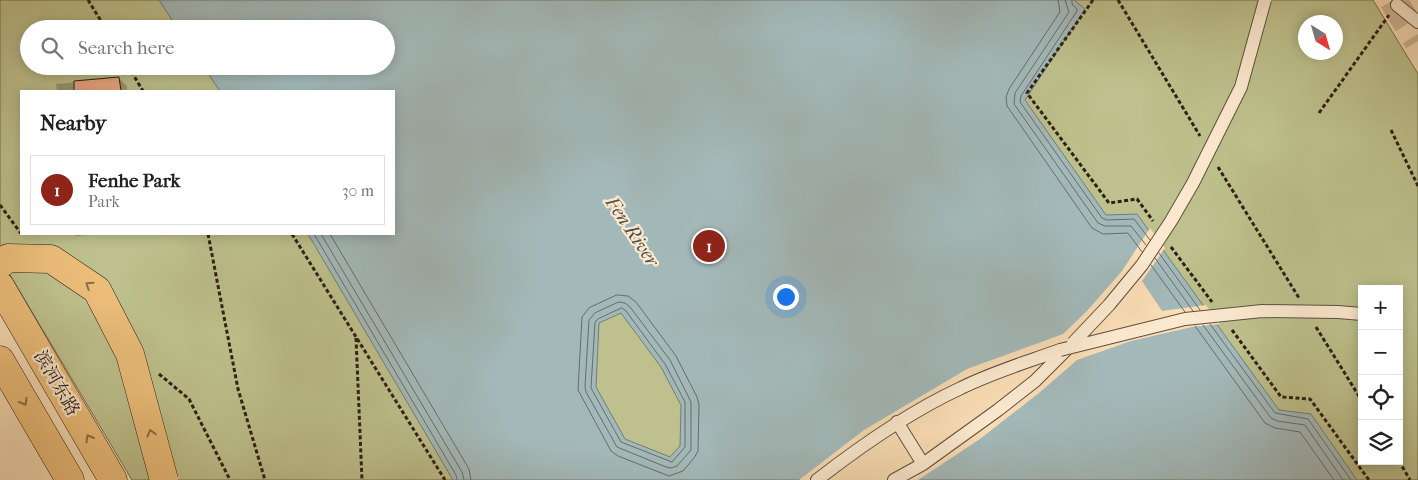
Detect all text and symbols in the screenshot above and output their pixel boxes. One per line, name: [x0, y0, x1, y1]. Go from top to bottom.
north arrow: [1298, 15, 1343, 60]
search box: [20, 20, 395, 75]
icon: search: [38, 34, 66, 62]
text: Search here: [78, 37, 174, 59]
text: Nearby: [40, 111, 106, 135]
text: Fenhe Park: [88, 170, 180, 192]
text: 1: [54, 181, 60, 200]
text: 30 m: [342, 181, 374, 200]
text: Park: [88, 192, 120, 211]
water label: Fen River: [600, 192, 664, 272]
pin: 1: [693, 227, 725, 265]
one-way arrow: [85, 282, 95, 291]
your location: [773, 284, 799, 310]
map controls: [1358, 285, 1403, 465]
button: +: [1358, 285, 1403, 330]
button: −: [1358, 330, 1403, 375]
street label: 滨河东路: [29, 347, 84, 420]
button: locate: [1358, 375, 1403, 420]
one-way arrow: [18, 397, 28, 406]
button: layers: [1358, 420, 1403, 465]
one-way arrow: [147, 429, 157, 437]
one-way arrow: [85, 434, 95, 443]

